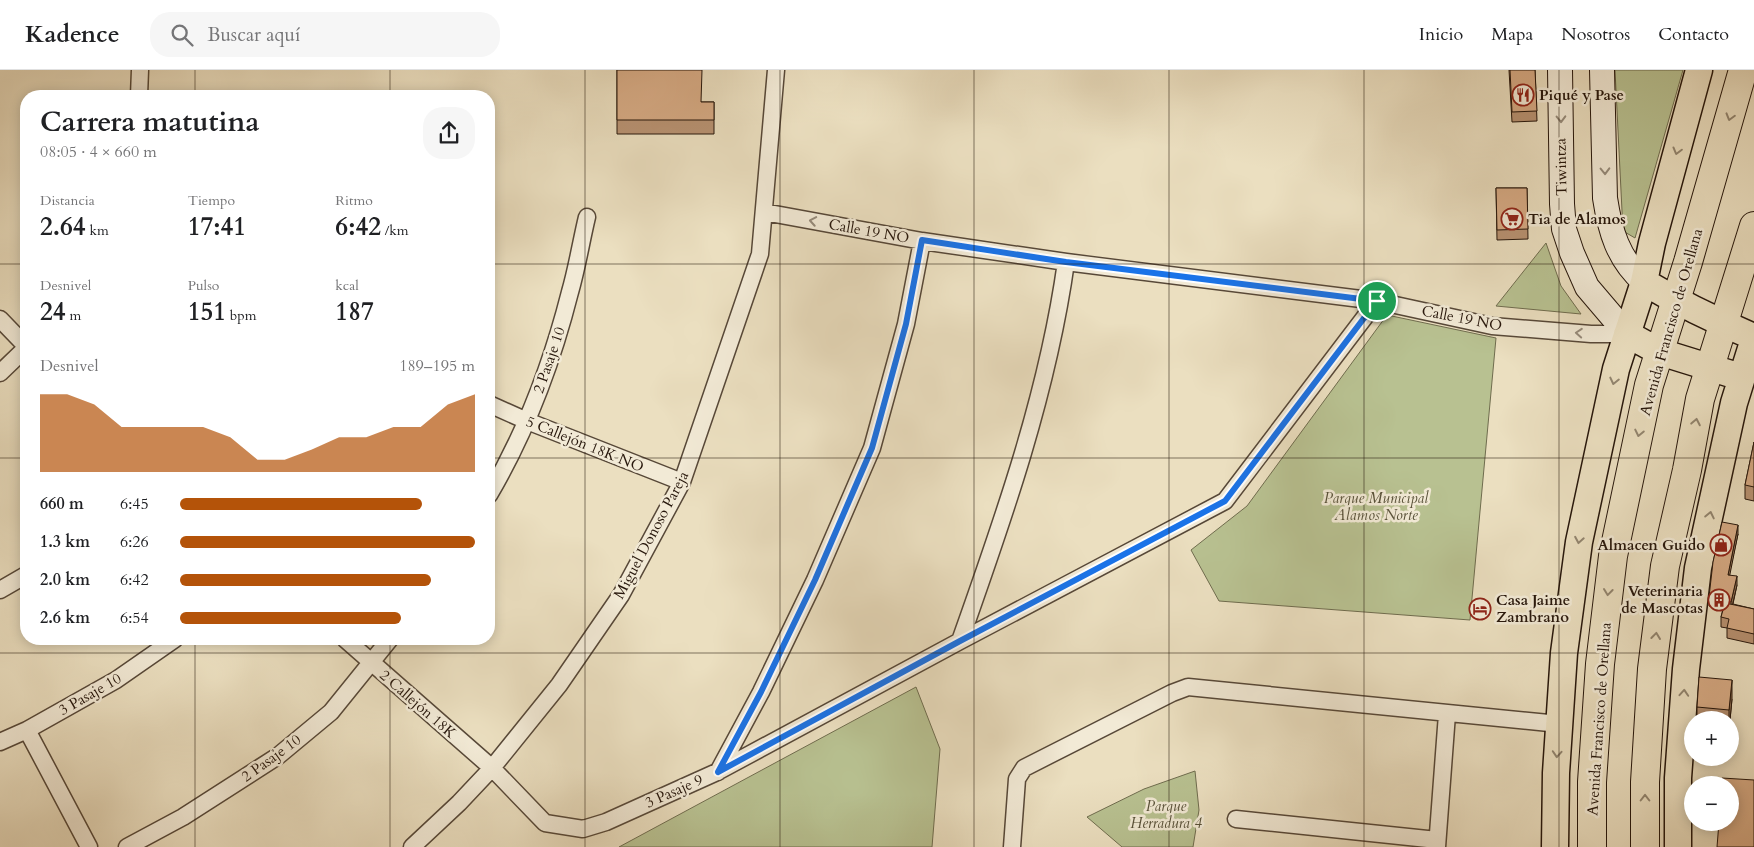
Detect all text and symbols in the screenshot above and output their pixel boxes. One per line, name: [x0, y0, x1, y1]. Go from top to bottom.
search box: [150, 12, 500, 57]
text: Kadence: [25, 18, 120, 51]
icon: search: [168, 21, 196, 49]
text: Buscar aquí: [208, 22, 300, 48]
text: Inicio: [1419, 22, 1463, 47]
text: Mapa: [1491, 22, 1533, 47]
text: Nosotros: [1561, 22, 1630, 47]
text: Contacto: [1658, 22, 1729, 47]
restaurant icon: Piqué y Pase: [1511, 83, 1535, 107]
place label: Piqué y Pase: [1539, 85, 1624, 105]
text: Carrera matutina: [40, 103, 259, 141]
button: share: [423, 107, 475, 159]
one-way arrow: [1725, 112, 1735, 120]
one-way arrow: [1555, 115, 1566, 123]
street label: Tiwintza: [1550, 137, 1572, 196]
text: 08:05 · 4 × 660 m: [40, 141, 157, 163]
one-way arrow: [1672, 146, 1683, 155]
one-way arrow: [1599, 167, 1610, 175]
text: Distancia: [40, 191, 95, 210]
text: Tiempo: [188, 191, 235, 210]
text: Ritmo: [335, 191, 373, 210]
supermarket icon: Tia de Alamos: [1500, 207, 1524, 231]
place label: Tia de Alamos: [1528, 209, 1626, 229]
text: 2.64: [40, 210, 86, 244]
text: 17:41: [188, 210, 246, 244]
text: 6:42: [335, 210, 381, 244]
street label: Calle 19 NO: [827, 214, 911, 248]
one-way arrow: [808, 216, 817, 226]
text: km: [86, 221, 109, 240]
text: /km: [381, 221, 409, 240]
street label: Avenida Francisco de Orellana: [1635, 226, 1707, 418]
text: Desnivel: [40, 276, 91, 295]
text: Pulso: [188, 276, 219, 295]
text: kcal: [335, 276, 359, 295]
pin: [1356, 280, 1398, 322]
icon: arrive: [1363, 287, 1391, 315]
text: 24: [40, 295, 66, 329]
text: 151: [188, 295, 226, 329]
text: 187: [335, 295, 374, 329]
street label: Calle 19 NO: [1420, 300, 1504, 336]
text: m: [66, 306, 81, 325]
text: bpm: [226, 306, 257, 325]
street label: 2 Pasaje 10: [528, 324, 570, 396]
one-way arrow: [1574, 327, 1582, 338]
text: Desnivel: [40, 355, 99, 377]
text: 189–195 m: [399, 355, 475, 377]
one-way arrow: [1609, 376, 1620, 385]
street label: 5 Callejón 18K NO: [523, 411, 647, 477]
one-way arrow: [1690, 417, 1701, 426]
one-way arrow: [1634, 428, 1645, 437]
street label: Miguel Donoso Pareja: [609, 467, 693, 602]
park label: Parque Municipal Alamos Norte: [1324, 488, 1429, 525]
text: 660 m: [40, 493, 84, 515]
text: 6:45: [120, 493, 149, 515]
one-way arrow: [1704, 511, 1714, 520]
text: 1.3 km: [40, 531, 90, 553]
text: 6:26: [120, 531, 149, 553]
shop icon: Almacen Guido: [1709, 533, 1733, 557]
one-way arrow: [1575, 535, 1585, 544]
place label: Almacen Guido: [1597, 535, 1705, 555]
text: 2.0 km: [40, 569, 90, 591]
text: 6:42: [120, 569, 149, 591]
place label: Veterinaria de Mascotas: [1621, 581, 1704, 618]
one-way arrow: [1603, 588, 1614, 596]
building icon: Veterinaria de Mascotas: [1707, 588, 1731, 612]
place label: Casa Jaime Zambrano: [1496, 590, 1570, 627]
hotel icon: Casa Jaime Zambrano: [1468, 597, 1492, 621]
text: 2.6 km: [40, 607, 90, 629]
text: 6:54: [120, 607, 149, 629]
street label: Avenida Francisco de Orellana: [1582, 621, 1616, 816]
one-way arrow: [1650, 632, 1661, 640]
street label: 2 Callejón 18K: [375, 665, 461, 743]
street label: 3 Pasaje 10: [55, 668, 125, 720]
one-way arrow: [1679, 689, 1690, 697]
map controls: [1684, 711, 1739, 831]
button: +: [1684, 711, 1739, 766]
street label: 2 Pasaje 10: [237, 729, 305, 786]
one-way arrow: [1552, 750, 1563, 758]
street label: 3 Pasaje 9: [642, 769, 706, 813]
button: −: [1684, 776, 1739, 831]
one-way arrow: [1640, 794, 1650, 802]
park label: Parque Herradura 4: [1130, 796, 1202, 833]

